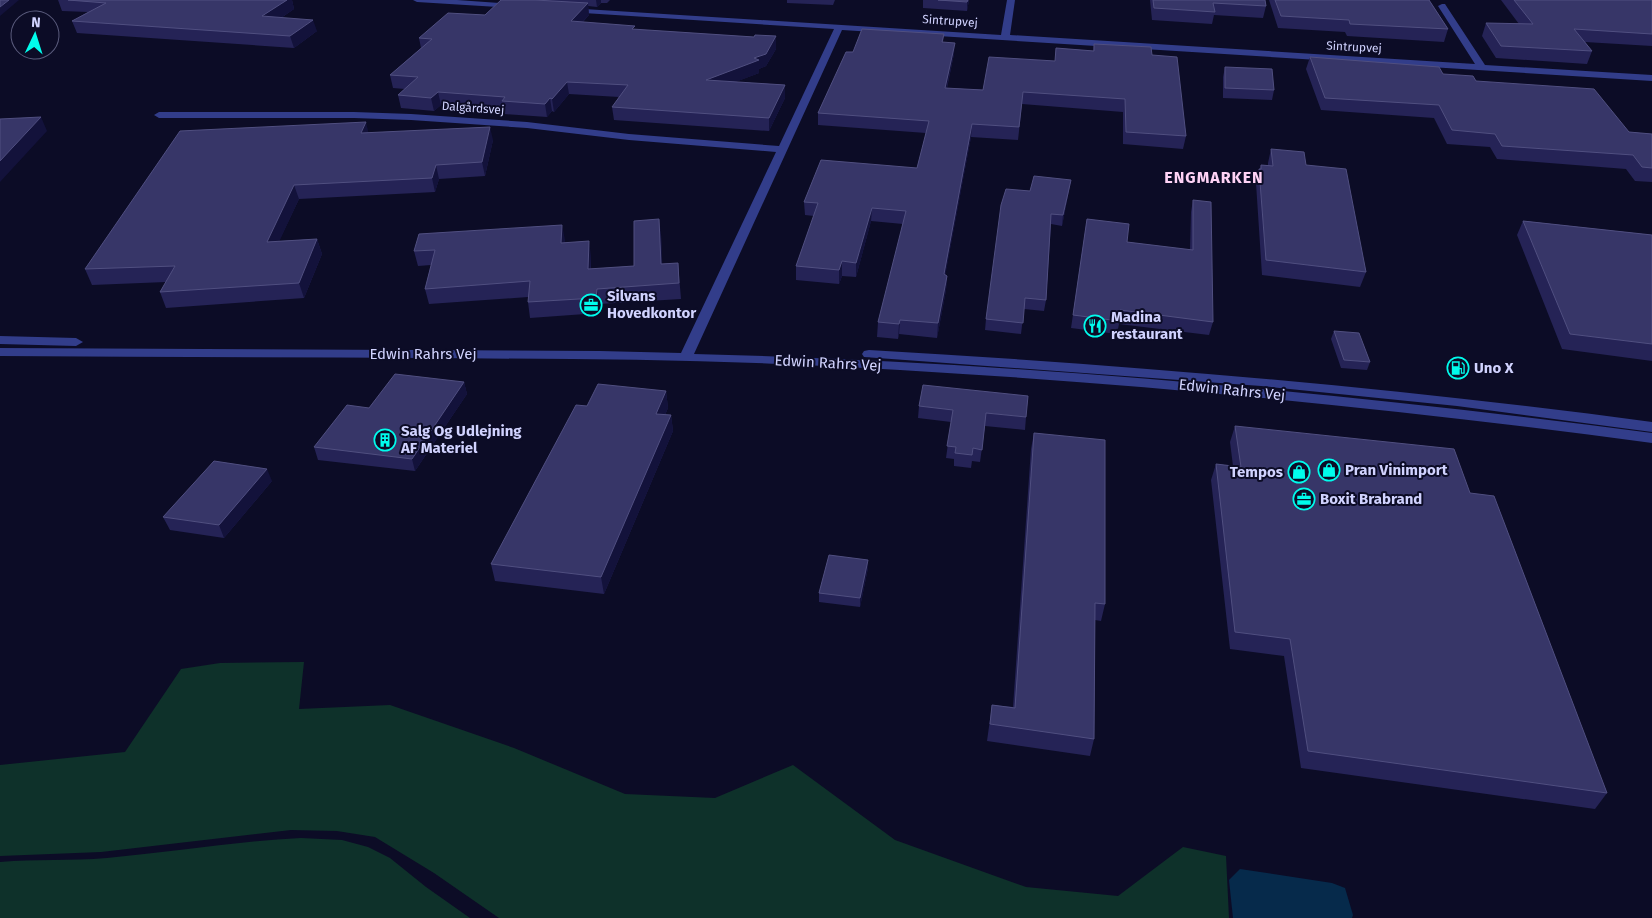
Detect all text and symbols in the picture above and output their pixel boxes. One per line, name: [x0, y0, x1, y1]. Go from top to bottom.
north arrow: [10, 10, 60, 60]
street label: Sintrupvej: [922, 12, 978, 30]
text: N: [31, 14, 41, 31]
street label: Sintrupvej: [1326, 39, 1382, 55]
street label: Dalgårdsvej: [441, 99, 505, 117]
district label: ENGMARKEN: [1164, 168, 1264, 187]
place label: Silvans Hovedkontor: [607, 287, 697, 322]
office icon: Silvans Hovedkontor: [579, 293, 603, 317]
place label: Madina restaurant: [1111, 308, 1183, 343]
restaurant icon: Madina restaurant: [1083, 314, 1107, 338]
street label: Edwin Rahrs Vej: [369, 345, 477, 363]
street label: Edwin Rahrs Vej: [774, 351, 882, 375]
fuel station icon: Uno X: [1446, 356, 1470, 380]
place label: Uno X: [1474, 359, 1514, 377]
street label: Edwin Rahrs Vej: [1178, 375, 1286, 405]
place label: Salg Og Udlejning AF Materiel: [400, 422, 522, 457]
building icon: Salg Og Udlejning AF Materiel: [373, 428, 397, 452]
shop icon: Pran Vinimport: [1317, 458, 1341, 482]
shop icon: Tempos: [1287, 460, 1311, 484]
place label: Pran Vinimport: [1345, 461, 1448, 479]
place label: Tempos: [1230, 463, 1283, 481]
office icon: Boxit Brabrand: [1292, 487, 1316, 511]
place label: Boxit Brabrand: [1320, 490, 1422, 508]

